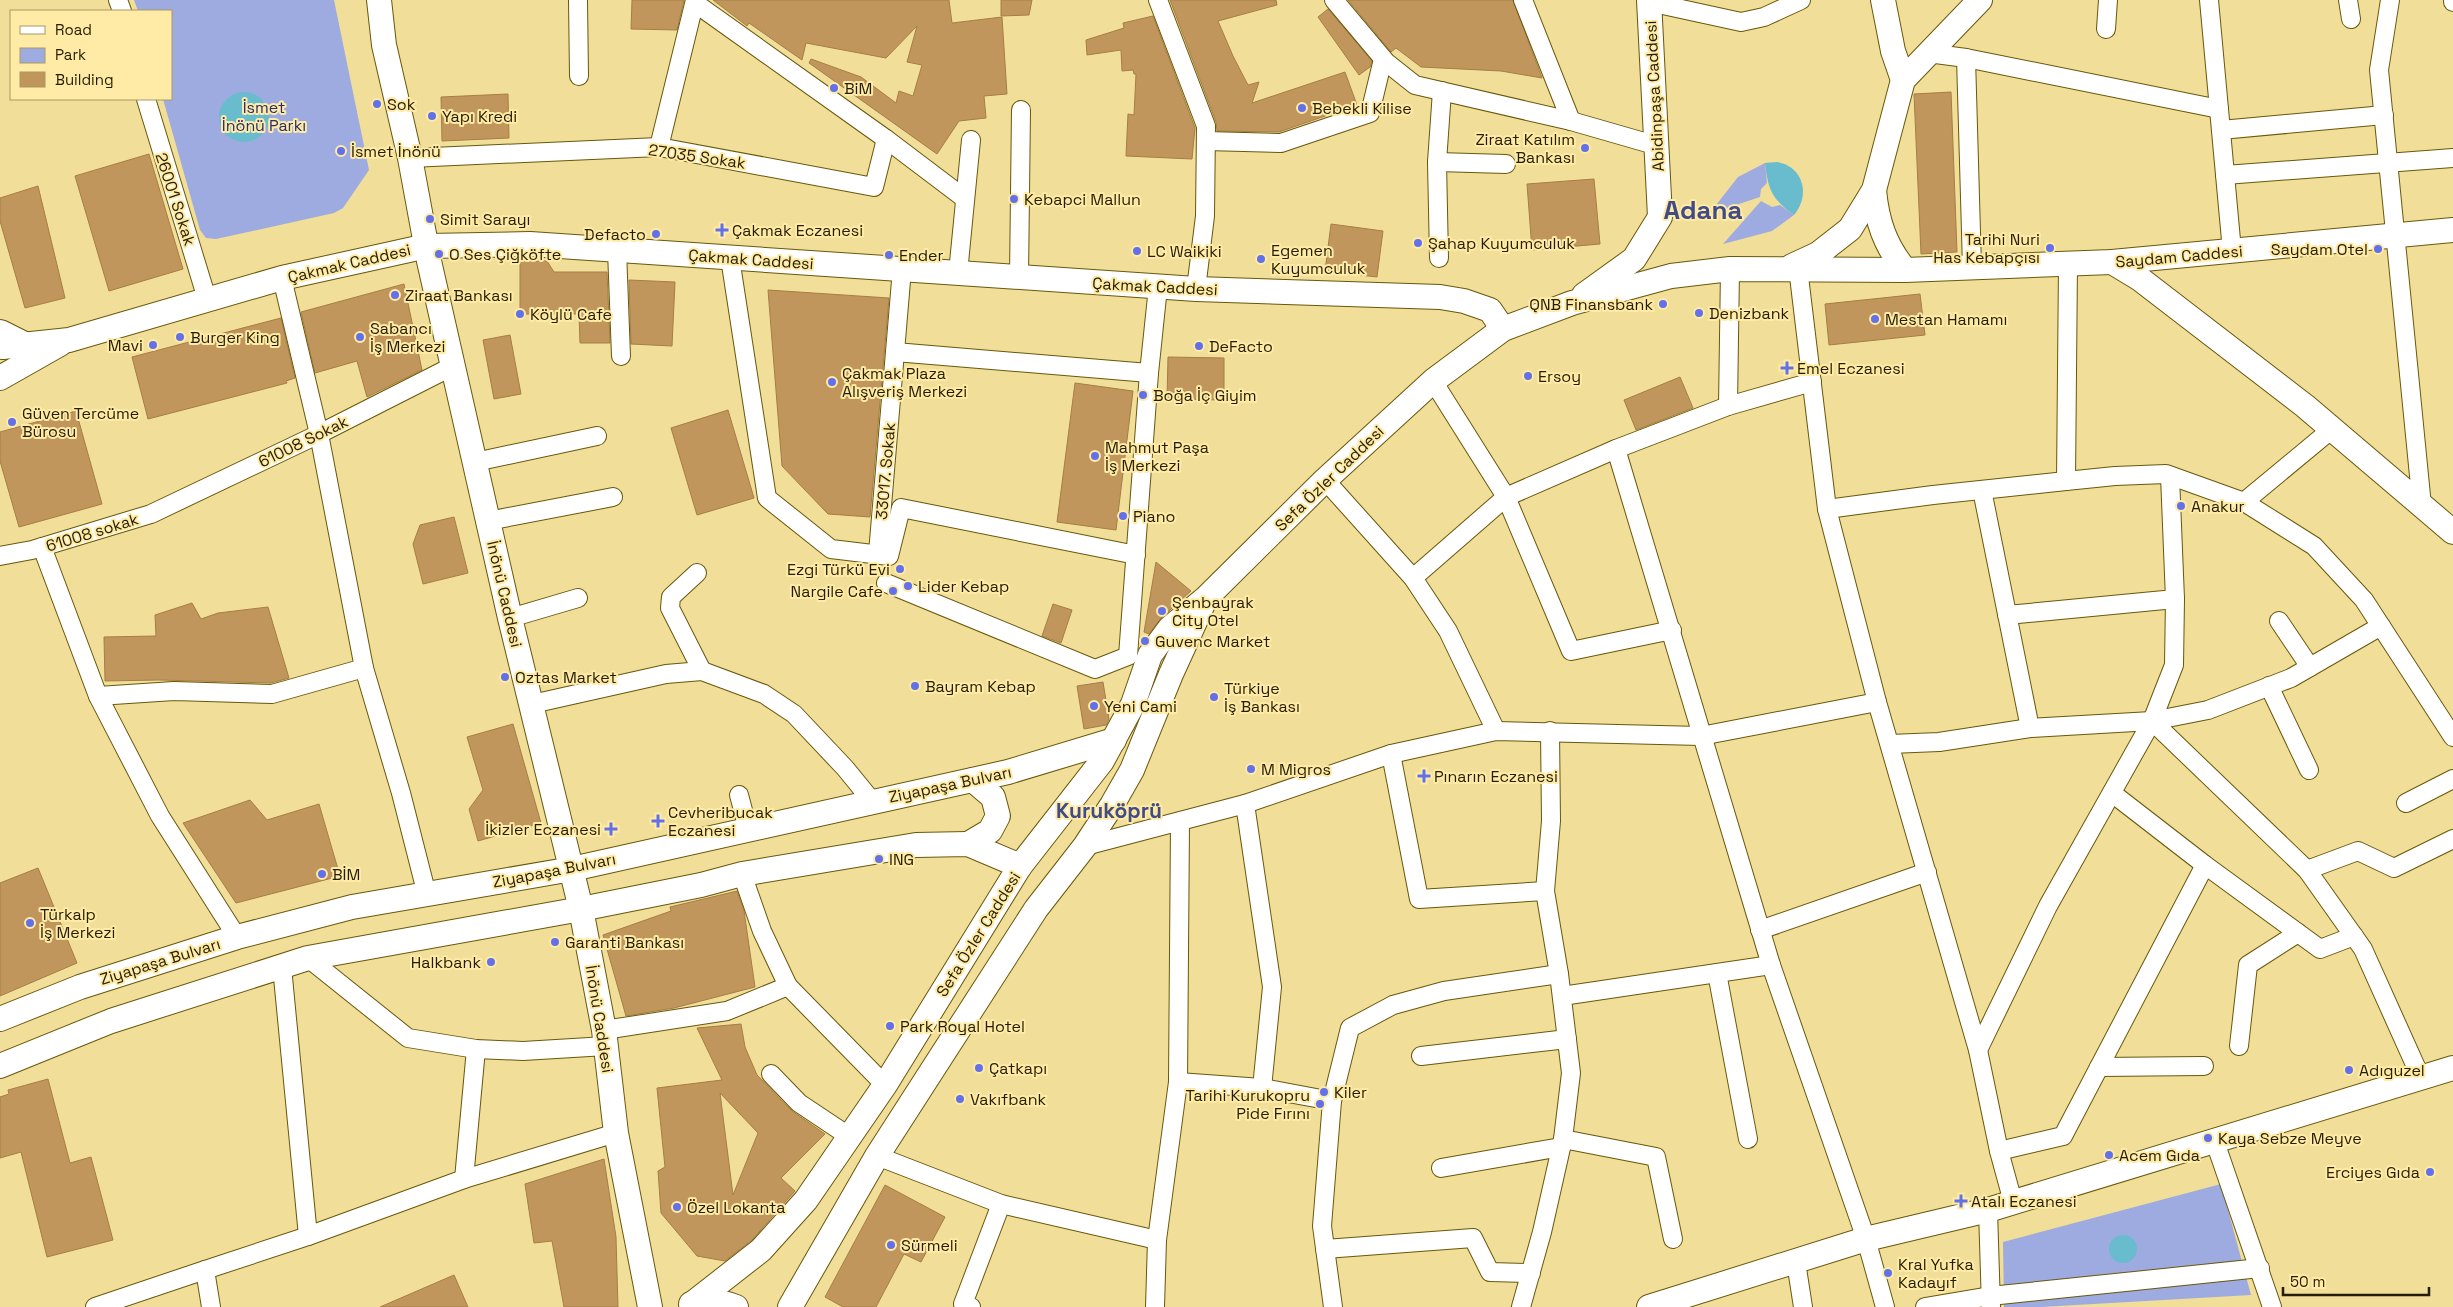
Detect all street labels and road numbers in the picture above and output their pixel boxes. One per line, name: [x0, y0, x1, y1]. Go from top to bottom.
street label: Abidinpaşa Caddesi: [1640, 20, 1669, 172]
street label: 27035 Sokak: [647, 139, 747, 174]
street label: 26001 Sokak: [151, 150, 201, 249]
street label: Çakmak Caddesi: [286, 239, 413, 288]
street label: Saydam Caddesi: [2115, 240, 2244, 273]
street label: Çakmak Caddesi: [688, 245, 814, 274]
street label: Çakmak Caddesi: [1092, 273, 1218, 300]
street label: 61008 Sokak: [255, 411, 352, 472]
street label: 33017. Sokak: [871, 421, 900, 521]
street label: Sefa Özler Caddesi: [1270, 421, 1388, 536]
street label: 61008 sokak: [43, 508, 141, 556]
street label: İnönü Caddesi: [482, 539, 527, 650]
street label: Ziyapaşa Bulvarı: [887, 761, 1013, 808]
street label: Ziyapaşa Bulvarı: [491, 848, 617, 893]
street label: Sefa Özler Caddesi: [932, 868, 1025, 1001]
street label: Ziyapaşa Bulvarı: [97, 933, 223, 990]
street label: İnönü Caddesi: [581, 964, 618, 1074]

